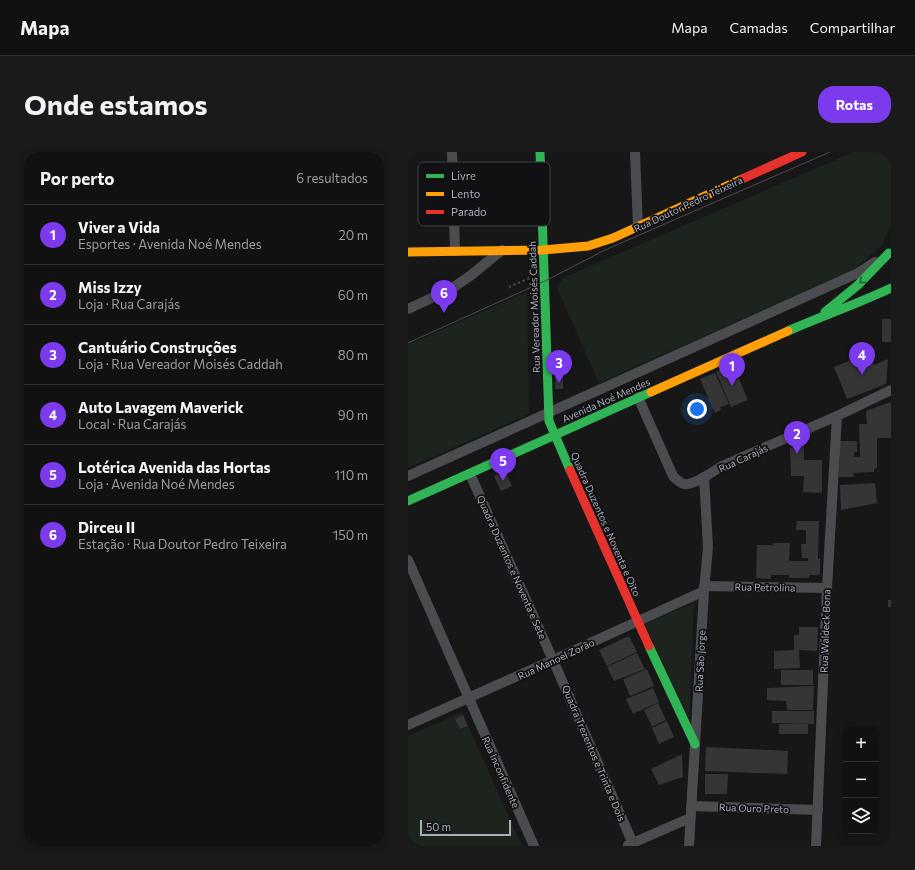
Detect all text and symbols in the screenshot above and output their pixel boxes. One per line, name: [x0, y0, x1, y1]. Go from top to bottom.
text: Mapa: [20, 16, 69, 39]
text: Mapa: [671, 19, 708, 36]
text: Camadas: [730, 19, 788, 36]
text: Compartilhar: [810, 19, 895, 36]
button: Rotas: [818, 86, 891, 123]
text: Onde estamos: [24, 87, 208, 121]
legend: [418, 162, 550, 226]
text: Por perto: [40, 168, 115, 189]
text: Livre: [451, 169, 476, 182]
text: 6 resultados: [296, 170, 368, 186]
street label: Rua Doutor Pedro Teixeira: [632, 173, 744, 235]
text: Lento: [451, 187, 481, 200]
text: Parado: [451, 205, 487, 218]
text: Viver a Vida: [78, 218, 160, 236]
text: 1: [50, 227, 56, 243]
text: 20 m: [339, 227, 368, 243]
text: Esportes · Avenida Noé Mendes: [78, 236, 262, 252]
street label: Rua Vereador Moisés Caddah: [526, 241, 542, 373]
one-way arrow: [859, 276, 867, 284]
text: Miss Izzy: [78, 278, 142, 296]
pin: 6: [431, 280, 457, 313]
text: 2: [49, 287, 57, 303]
text: 60 m: [338, 287, 368, 303]
text: Loja · Rua Carajás: [78, 296, 180, 312]
text: Cantuário Construções: [78, 338, 237, 356]
pin: 4: [849, 342, 875, 375]
text: 3: [49, 347, 57, 363]
text: 80 m: [338, 347, 368, 363]
pin: 3: [546, 350, 572, 383]
pin: 1: [719, 353, 745, 386]
text: Loja · Rua Vereador Moisés Caddah: [78, 356, 283, 372]
street label: Avenida Noé Mendes: [560, 375, 652, 425]
text: Auto Lavagem Maverick: [78, 398, 244, 416]
your location: [687, 399, 707, 419]
text: 4: [49, 407, 57, 423]
text: 90 m: [338, 407, 368, 423]
text: Local · Rua Carajás: [78, 416, 187, 432]
pin: 2: [784, 421, 810, 454]
street label: Rua Carajás: [717, 441, 770, 475]
pin: 5: [490, 448, 516, 481]
street label: Quadra Duzentos e Noventa e Oito: [569, 450, 643, 598]
text: Lotérica Avenida das Hortas: [78, 458, 271, 476]
text: 5: [49, 467, 57, 483]
text: 110 m: [335, 467, 368, 483]
text: Loja · Avenida Noé Mendes: [78, 476, 235, 492]
street label: Quadra Duzentos e Noventa e Sete: [475, 493, 549, 641]
text: Dirceu II: [78, 518, 135, 536]
text: 6: [49, 527, 57, 543]
text: 150 m: [333, 527, 368, 543]
text: Estação · Rua Doutor Pedro Teixeira: [78, 536, 287, 552]
street label: Rua Petrolina: [735, 580, 795, 594]
street label: Rua Waldeck Bona: [818, 589, 832, 673]
street label: Rua São Jorge: [692, 630, 708, 692]
street label: Rua Manoel Zorão: [516, 636, 596, 682]
street label: Quadra Trezentos e Trinta e Dois: [560, 683, 628, 823]
map controls: [843, 726, 879, 834]
button: +: [843, 726, 879, 762]
street label: Rua Inconfidente: [480, 734, 522, 810]
button: −: [843, 762, 879, 798]
button: layers: [843, 798, 879, 834]
street label: Rua Ouro Preto: [719, 801, 789, 815]
scale bar: [420, 818, 511, 837]
text: 50 m: [426, 820, 451, 833]

